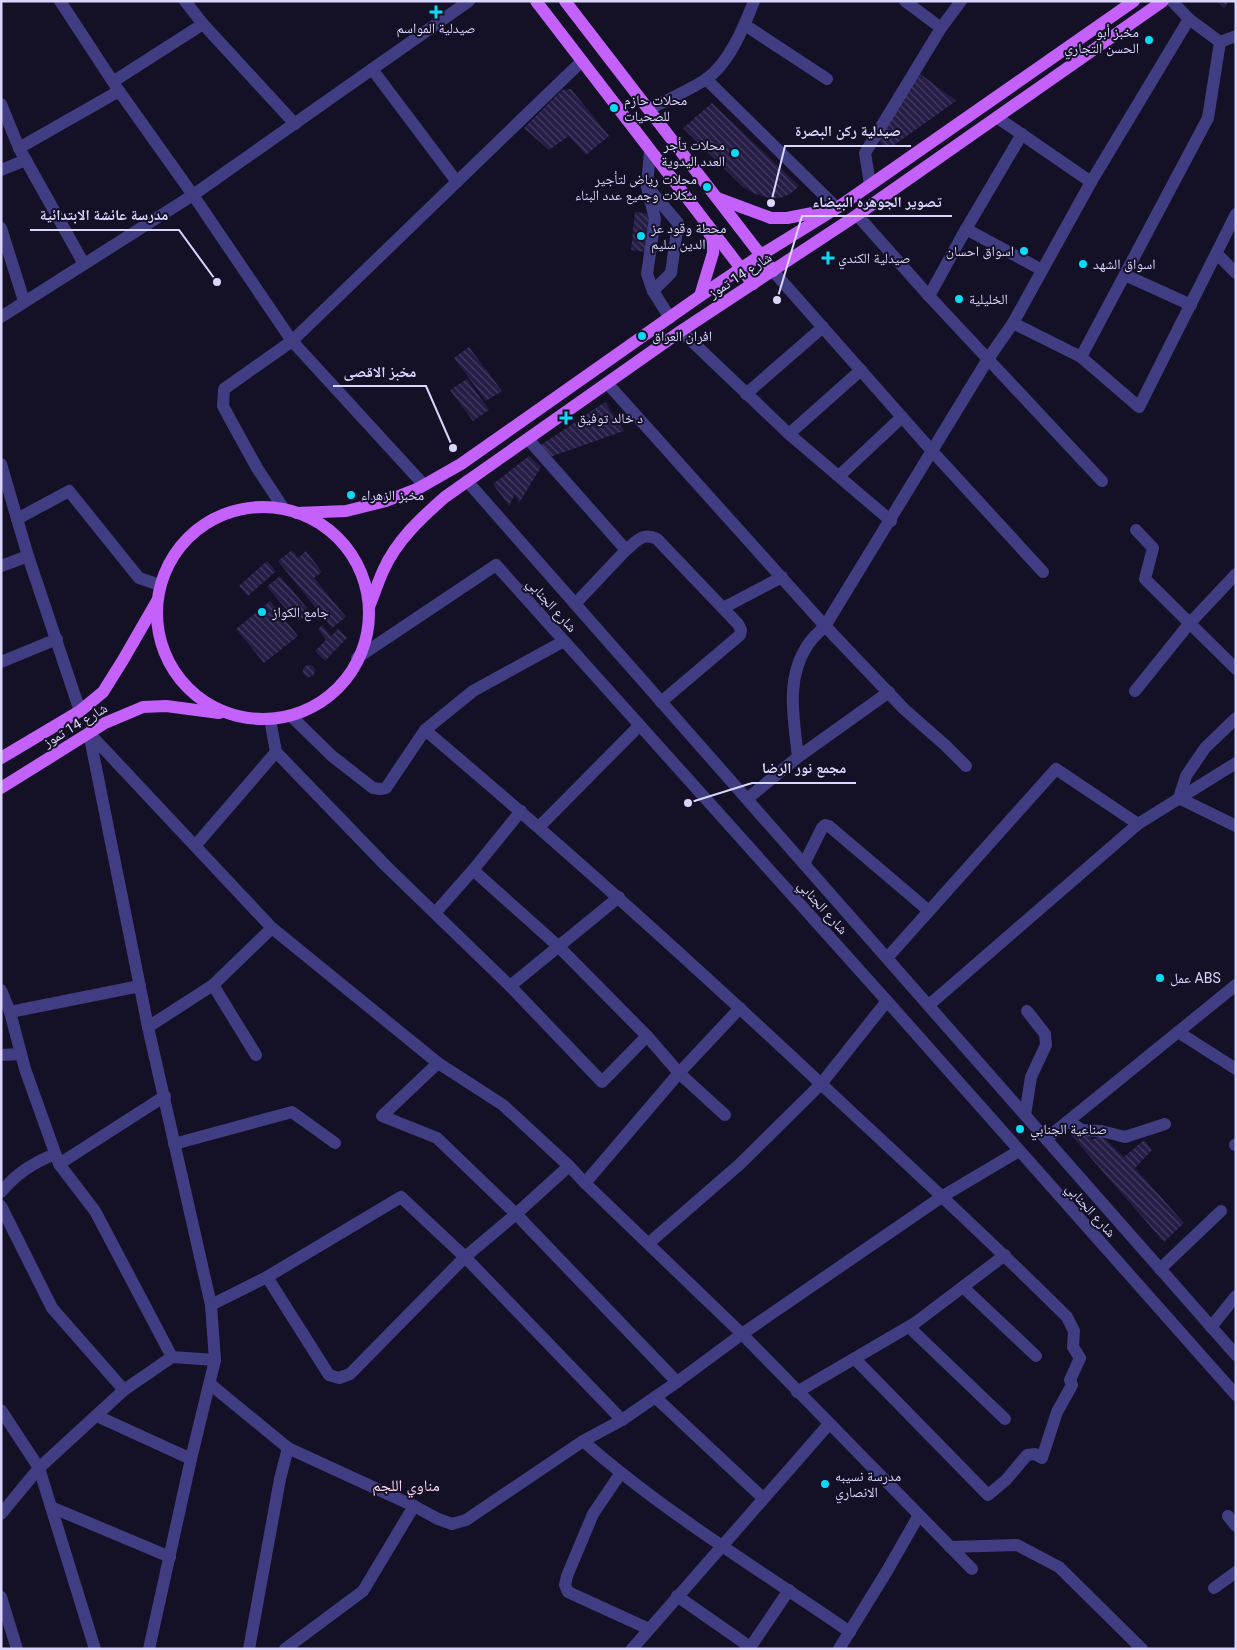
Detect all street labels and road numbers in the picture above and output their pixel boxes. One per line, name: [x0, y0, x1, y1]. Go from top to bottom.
street label: شارع 14 تموز: [705, 249, 776, 304]
street label: شارع الجنابي: [521, 575, 580, 638]
street label: شارع 14 تموز: [39, 700, 111, 753]
street label: شارع الجنابي: [792, 877, 851, 940]
street label: شارع الجنابي: [1060, 1180, 1119, 1243]

